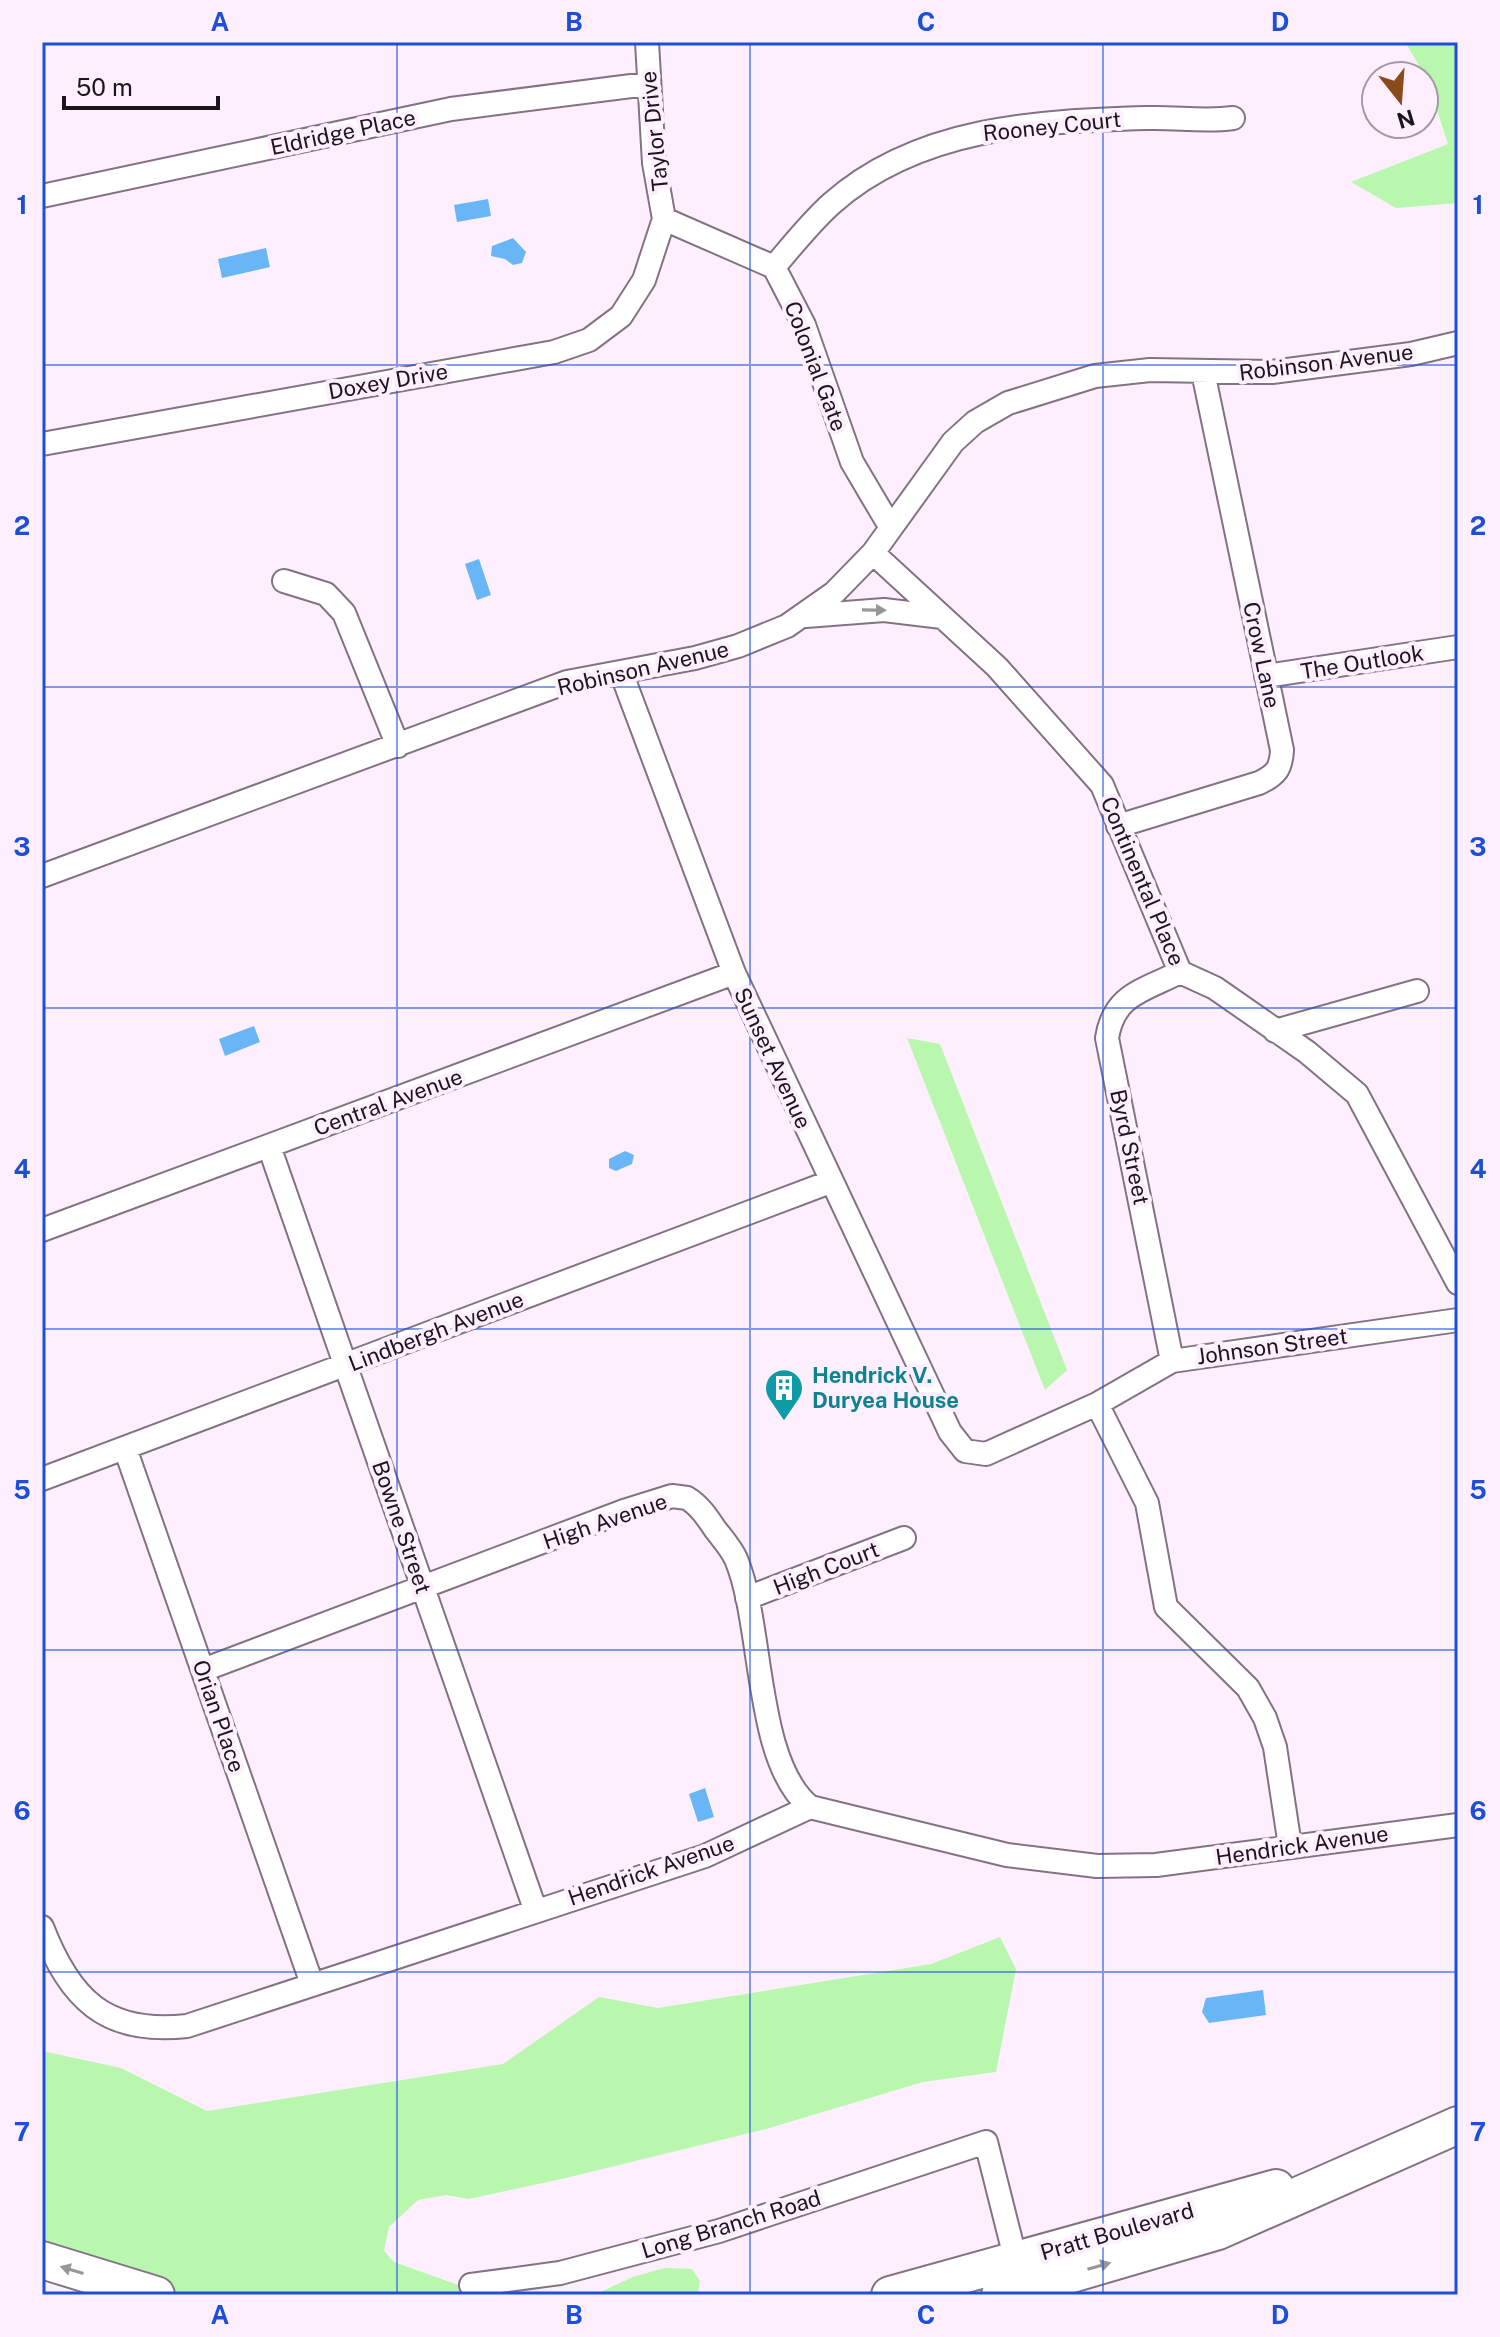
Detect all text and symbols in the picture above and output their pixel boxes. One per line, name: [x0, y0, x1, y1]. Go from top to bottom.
text: A: [211, 6, 230, 37]
text: B: [565, 6, 583, 37]
text: C: [917, 6, 935, 37]
text: D: [1271, 6, 1289, 37]
scale bar: [64, 60, 218, 110]
north arrow: [1360, 60, 1440, 140]
street label: Taylor Drive: [635, 70, 673, 192]
text: 50 m: [76, 73, 133, 101]
street label: Eldridge Place: [268, 104, 418, 160]
text: N: [1394, 104, 1418, 134]
street label: Rooney Court: [982, 106, 1122, 146]
text: 1: [16, 189, 28, 220]
text: 1: [1472, 189, 1484, 220]
street label: Colonial Gate: [779, 297, 853, 435]
street label: Robinson Avenue: [1237, 338, 1415, 386]
street label: Doxey Drive: [326, 358, 450, 404]
text: 2: [14, 510, 30, 541]
text: 2: [1470, 510, 1486, 541]
street label: Crow Lane: [1238, 599, 1286, 711]
one-way arrow: [862, 604, 887, 616]
street label: Robinson Avenue: [555, 636, 731, 700]
street label: The Outlook: [1299, 639, 1425, 685]
street label: Continental Place: [1096, 793, 1190, 969]
text: 3: [13, 831, 31, 862]
text: 3: [1469, 831, 1487, 862]
street label: Sunset Avenue: [729, 983, 817, 1133]
street label: Central Avenue: [310, 1063, 466, 1141]
street label: Byrd Street: [1105, 1087, 1155, 1207]
text: 4: [13, 1153, 31, 1184]
text: 4: [1469, 1153, 1487, 1184]
street label: Lindbergh Avenue: [345, 1286, 527, 1376]
street label: Johnson Street: [1195, 1323, 1349, 1369]
place label: Hendrick V. Duryea House: [812, 1362, 959, 1413]
building icon: Hendrick V. Duryea House: [763, 1367, 805, 1422]
street label: Bowne Street: [367, 1457, 437, 1597]
text: 5: [13, 1474, 31, 1505]
text: 5: [1469, 1474, 1487, 1505]
street label: High Avenue: [540, 1488, 670, 1554]
street label: High Court: [769, 1536, 883, 1600]
street label: Orian Place: [188, 1656, 250, 1776]
text: 6: [13, 1795, 31, 1826]
text: 6: [1469, 1795, 1487, 1826]
street label: Hendrick Avenue: [1214, 1820, 1390, 1870]
street label: Hendrick Avenue: [564, 1829, 738, 1911]
text: 7: [14, 2116, 30, 2147]
text: 7: [1470, 2116, 1486, 2147]
street label: Long Branch Road: [638, 2184, 824, 2264]
street label: Pratt Boulevard: [1037, 2197, 1197, 2265]
one-way arrow: [1087, 2259, 1111, 2272]
one-way arrow: [60, 2263, 84, 2276]
text: A: [211, 2299, 230, 2330]
text: B: [565, 2299, 583, 2330]
text: C: [917, 2299, 935, 2330]
text: D: [1271, 2299, 1289, 2330]

